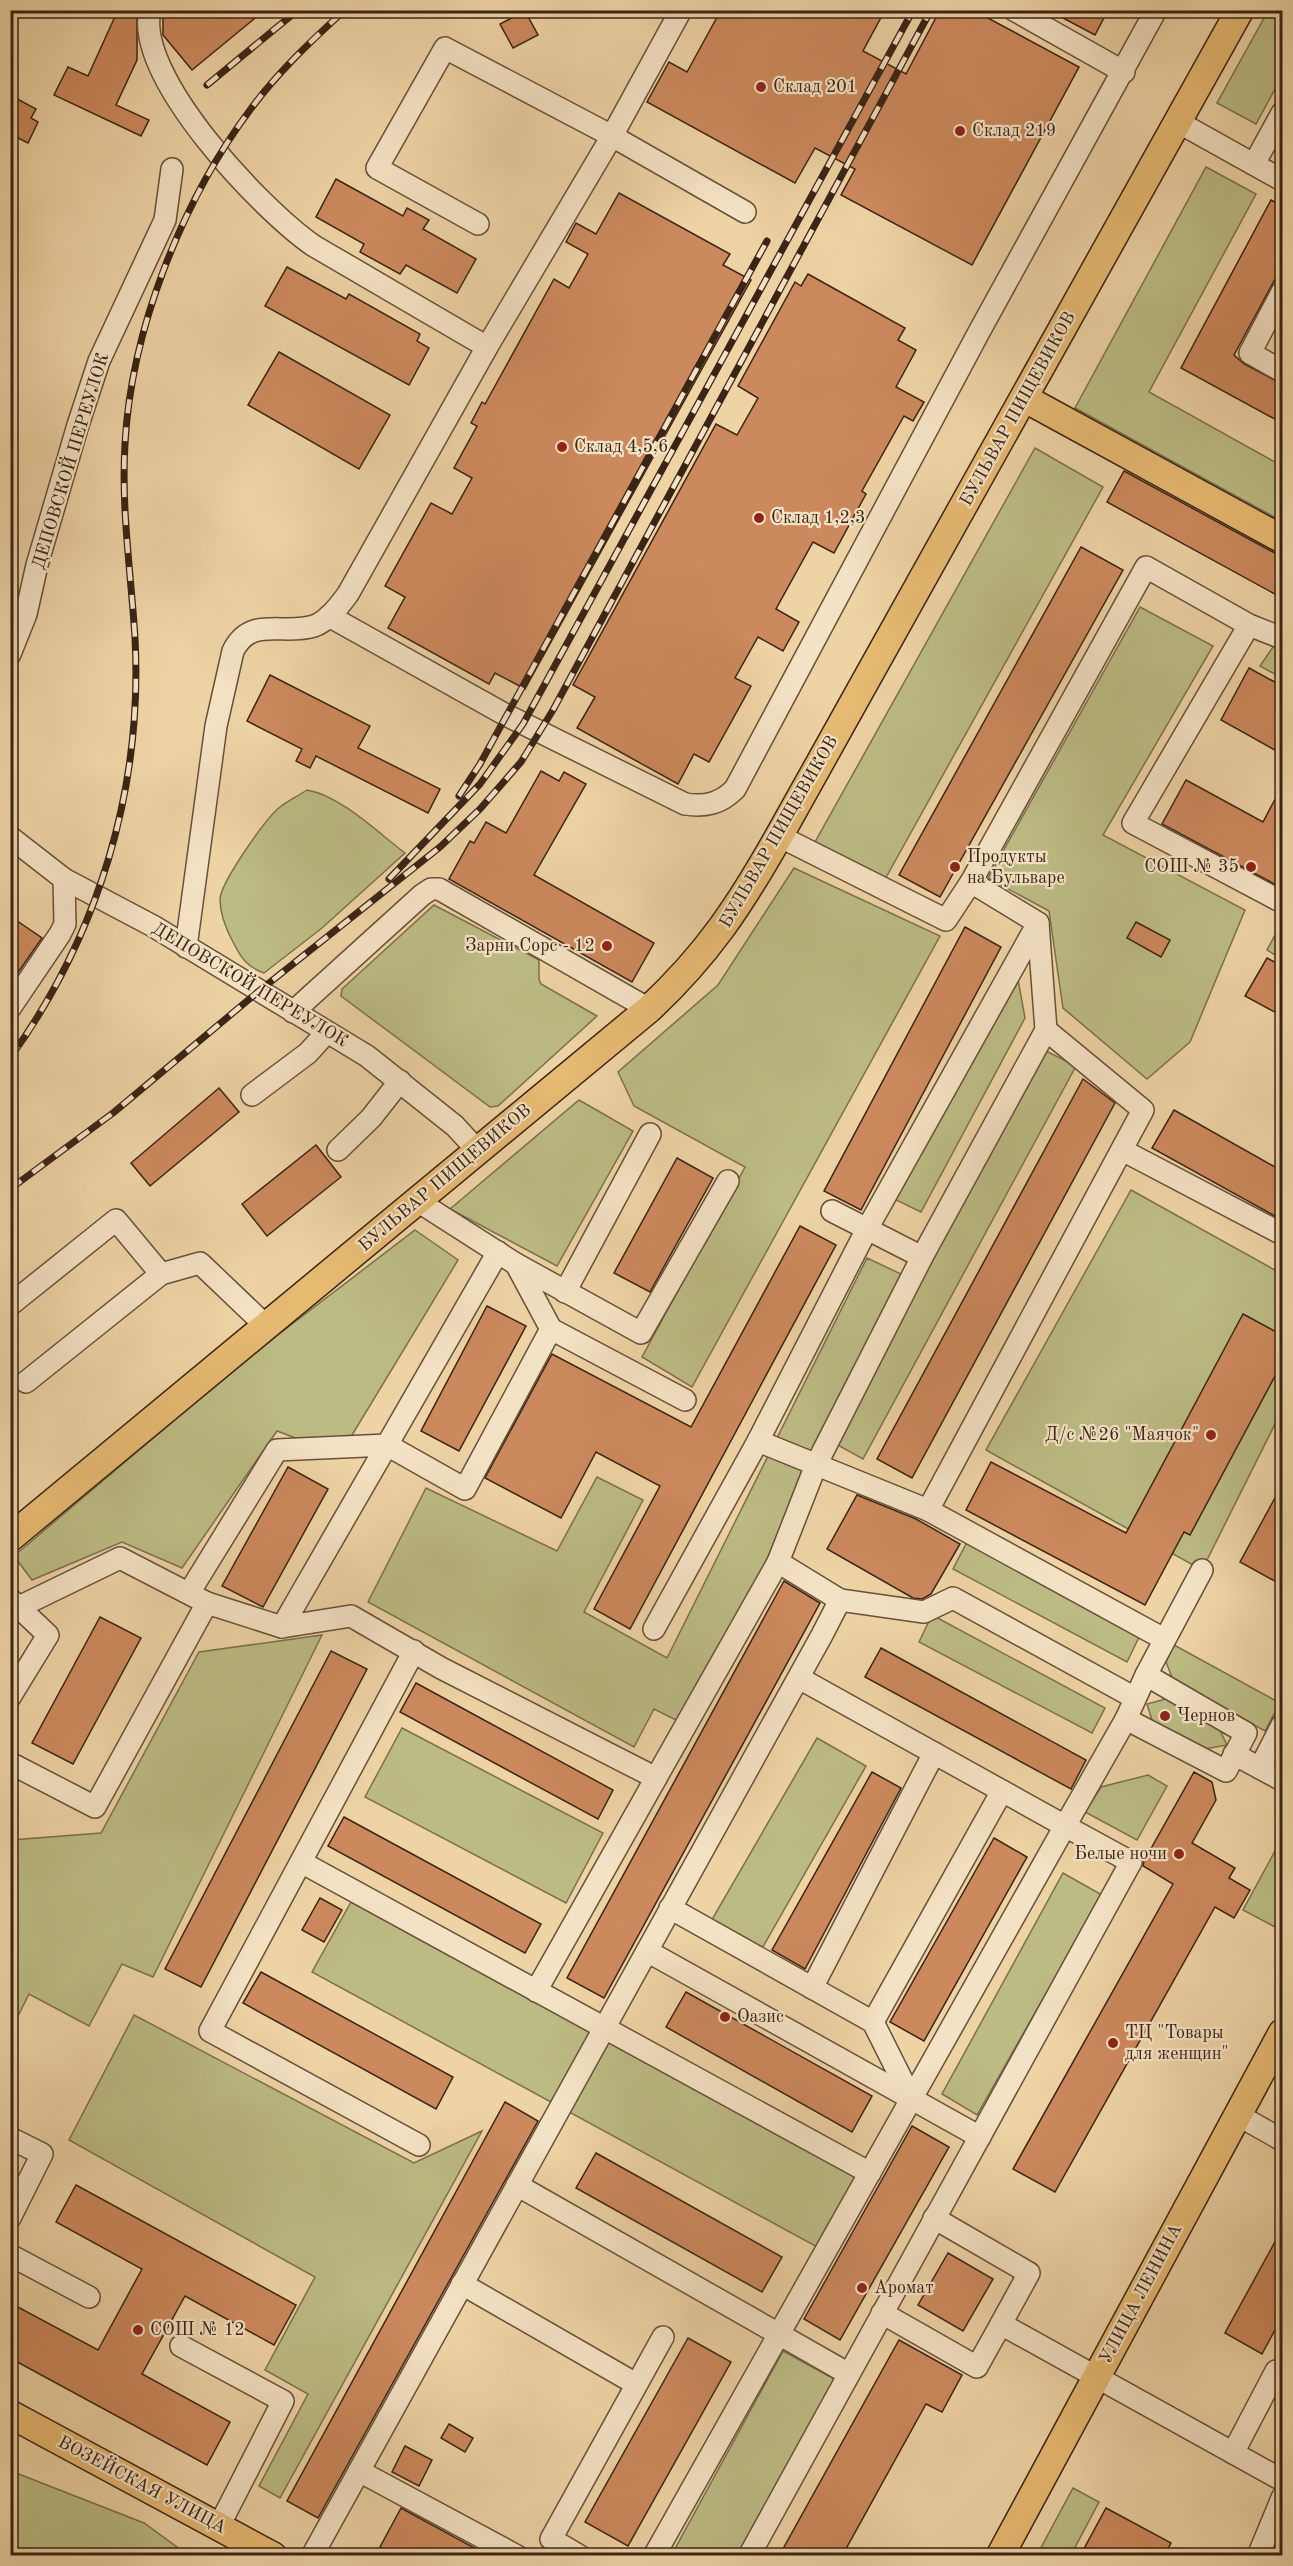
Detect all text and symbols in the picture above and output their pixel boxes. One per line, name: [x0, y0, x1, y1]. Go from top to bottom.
place label: Склад 201: [773, 78, 857, 96]
marker: Склад 201: [754, 80, 768, 94]
place label: Склад 219: [972, 122, 1056, 140]
marker: Склад 219: [953, 124, 967, 138]
street label: БУЛЬВАР ПИЩЕВИКОВ: [957, 309, 1079, 509]
street label: ДЕПОВСКОЙ ПЕРЕУЛОК: [26, 350, 112, 571]
place label: Склад 4,5,6: [574, 438, 668, 456]
marker: Склад 4,5,6: [555, 440, 569, 454]
place label: Склад 1,2,3: [771, 509, 865, 527]
marker: Склад 1,2,3: [752, 511, 766, 525]
street label: БУЛЬВАР ПИЩЕВИКОВ: [716, 733, 842, 931]
place label: Продукты на Бульваре: [967, 848, 1065, 887]
place label: СОШ № 35: [1144, 858, 1239, 876]
marker: Продукты на Бульваре: [948, 860, 962, 874]
marker: СОШ № 35: [1244, 860, 1258, 874]
street label: ДЕПОВСКОЙ ПЕРЕУЛОК: [149, 916, 353, 1051]
place label: Зарни Сорс - 12: [465, 937, 595, 955]
marker: Зарни Сорс - 12: [600, 939, 614, 953]
street label: БУЛЬВАР ПИЩЕВИКОВ: [355, 1101, 535, 1255]
place label: Д/с №26 "Маячок": [1045, 1426, 1199, 1444]
marker: Д/с №26 "Маячок": [1204, 1428, 1218, 1442]
place label: Чернов: [1177, 1707, 1235, 1725]
marker: Чернов: [1158, 1709, 1172, 1723]
place label: Белые ночи: [1074, 1845, 1167, 1863]
marker: Белые ночи: [1172, 1847, 1186, 1861]
place label: Оазис: [737, 2008, 784, 2026]
marker: Оазис: [718, 2010, 732, 2024]
place label: ТЦ "Товары для женщин": [1125, 2024, 1229, 2063]
marker: ТЦ "Товары для женщин": [1106, 2036, 1120, 2050]
street label: УЛИЦА ЛЕНИНА: [1096, 2221, 1186, 2367]
place label: Аромат: [874, 2279, 934, 2297]
marker: Аромат: [855, 2281, 869, 2295]
place label: СОШ № 12: [150, 2321, 245, 2339]
marker: СОШ № 12: [131, 2323, 145, 2337]
street label: ВОЗЕЙСКАЯ УЛИЦА: [55, 2429, 231, 2537]

